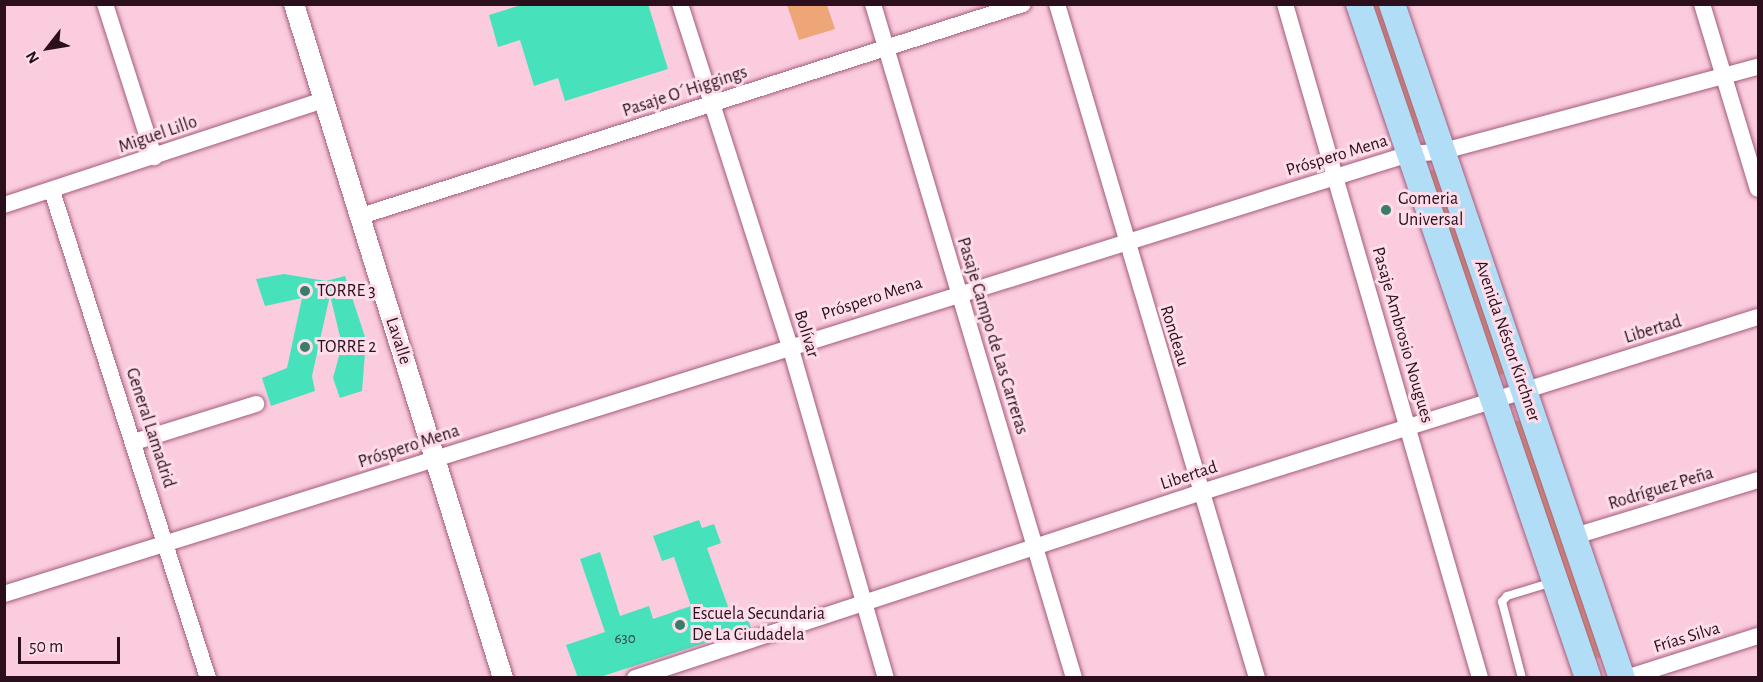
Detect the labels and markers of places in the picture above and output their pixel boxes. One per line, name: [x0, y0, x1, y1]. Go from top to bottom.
place label: Gomeria Universal: [1398, 189, 1463, 232]
marker: Gomeria Universal: [1379, 203, 1393, 217]
place label: TORRE 3: [317, 280, 376, 302]
marker: TORRE 3: [298, 284, 312, 298]
place label: TORRE 2: [317, 336, 376, 358]
marker: TORRE 2: [298, 340, 312, 354]
place label: Escuela Secundaria De La Ciudadela: [692, 604, 825, 646]
marker: Escuela Secundaria De La Ciudadela: [673, 618, 687, 632]

